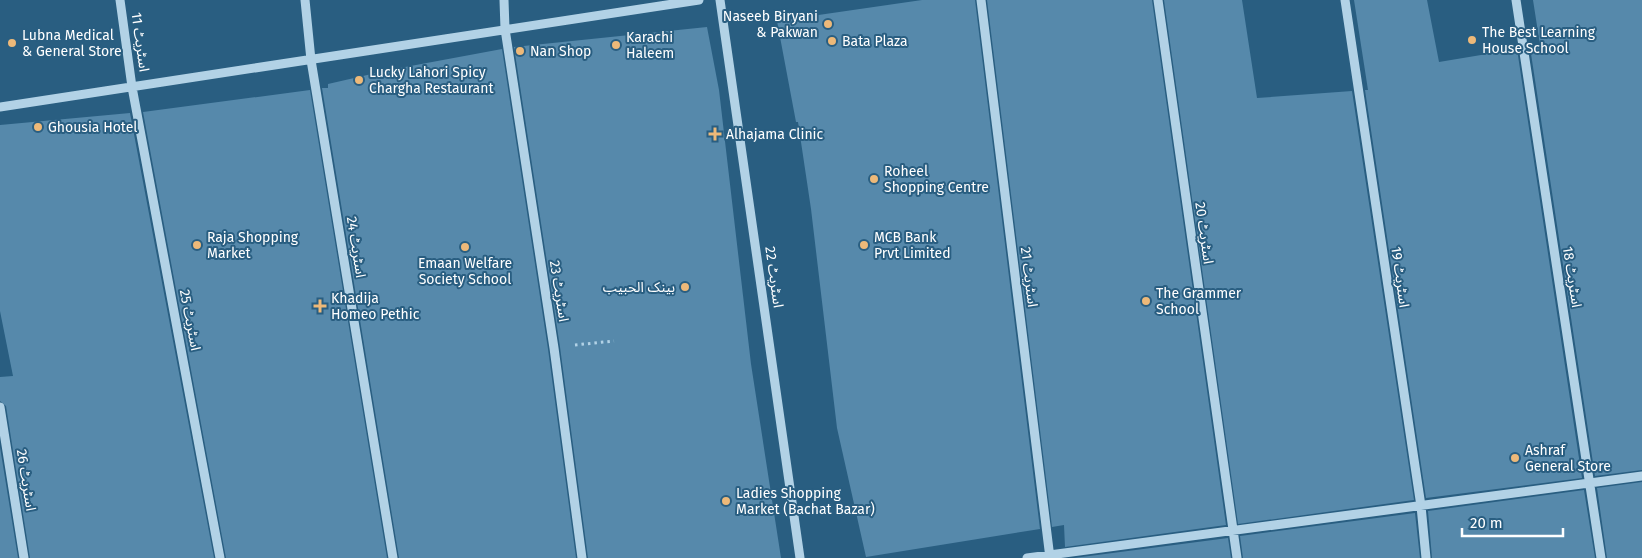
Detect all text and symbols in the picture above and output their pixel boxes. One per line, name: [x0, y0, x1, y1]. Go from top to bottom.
place label: Naseeb Biryani & Pakwan: [723, 8, 818, 41]
street label: اسٹریٹ 11: [127, 11, 153, 73]
marker: Naseeb Biryani & Pakwan: [822, 18, 834, 30]
place label: The Best Learning House School: [1482, 24, 1596, 57]
place label: Lubna Medical & General Store: [22, 27, 122, 60]
place label: Karachi Haleem: [626, 29, 674, 62]
place label: Bata Plaza: [842, 33, 908, 50]
marker: The Best Learning House School: [1466, 34, 1478, 46]
marker: Bata Plaza: [826, 35, 838, 47]
marker: Lubna Medical & General Store: [6, 37, 18, 49]
marker: Karachi Haleem: [610, 39, 622, 51]
place label: Nan Shop: [530, 43, 591, 60]
marker: Nan Shop: [514, 45, 526, 57]
place label: Lucky Lahori Spicy Chargha Restaurant: [369, 64, 494, 97]
marker: Lucky Lahori Spicy Chargha Restaurant: [353, 74, 365, 86]
place label: Ghousia Hotel: [48, 119, 137, 136]
marker: Ghousia Hotel: [32, 121, 44, 133]
place label: Alhajama Clinic: [726, 126, 824, 143]
marker: Alhajama Clinic: [708, 127, 722, 141]
place label: Roheel Shopping Centre: [884, 163, 989, 196]
marker: Roheel Shopping Centre: [868, 173, 880, 185]
street label: اسٹریٹ 20: [1191, 201, 1217, 265]
street label: اسٹریٹ 24: [343, 215, 369, 279]
place label: Raja Shopping Market: [207, 229, 299, 262]
place label: MCB Bank Prvt Limited: [874, 229, 951, 262]
marker: Raja Shopping Market: [191, 239, 203, 251]
marker: MCB Bank Prvt Limited: [858, 239, 870, 251]
marker: Emaan Welfare Society School: [459, 241, 471, 253]
street label: اسٹریٹ 22: [761, 245, 787, 309]
street label: اسٹریٹ 19: [1387, 245, 1413, 309]
street label: اسٹریٹ 18: [1559, 245, 1585, 309]
street label: اسٹریٹ 21: [1017, 246, 1041, 308]
place label: Emaan Welfare Society School: [418, 255, 512, 288]
street label: اسٹریٹ 23: [546, 259, 572, 323]
place label: بينک الحبيب: [603, 279, 675, 296]
marker: بينک الحبيب: [679, 281, 691, 293]
place label: The Grammer School: [1156, 285, 1242, 318]
street label: اسٹریٹ 25: [176, 288, 204, 352]
place label: Khadija Homeo Pethic: [331, 290, 420, 323]
marker: The Grammer School: [1140, 295, 1152, 307]
marker: Khadija Homeo Pethic: [313, 299, 327, 313]
place label: Ashraf General Store: [1525, 442, 1611, 475]
street label: اسٹریٹ 26: [13, 448, 39, 512]
marker: Ashraf General Store: [1509, 452, 1521, 464]
place label: Ladies Shopping Market (Bachat Bazar): [736, 485, 875, 518]
marker: Ladies Shopping Market (Bachat Bazar): [720, 495, 732, 507]
scale bar: [1462, 506, 1563, 538]
text: 20 m: [1470, 514, 1503, 532]

